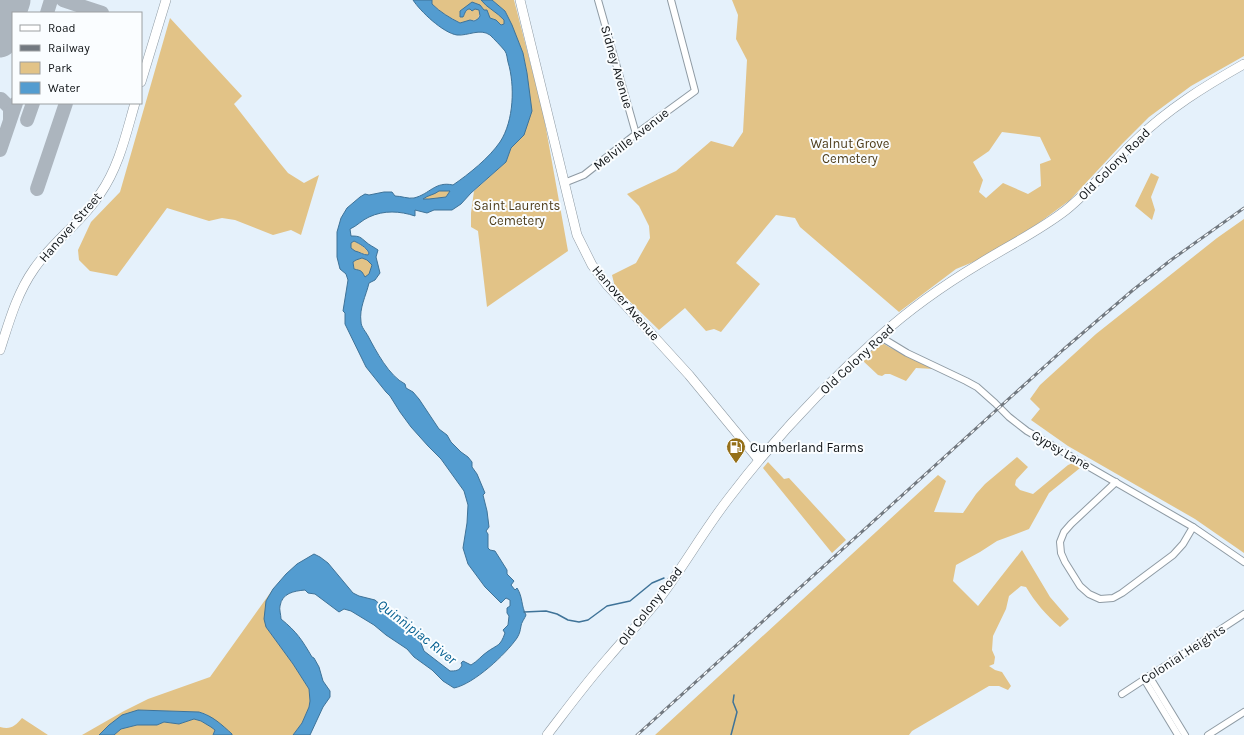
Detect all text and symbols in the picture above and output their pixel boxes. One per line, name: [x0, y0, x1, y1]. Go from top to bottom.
legend: [12, 12, 142, 104]
text: Road: [48, 21, 76, 35]
street label: Sidney Avenue: [598, 24, 636, 111]
text: Railway: [48, 41, 90, 55]
text: Park: [48, 61, 73, 75]
text: Water: [48, 81, 81, 95]
street label: Melville Avenue: [590, 105, 672, 173]
street label: Old Colony Road: [1075, 125, 1153, 203]
park label: Walnut Grove Cemetery: [810, 136, 890, 166]
street label: Hanover Street: [36, 189, 104, 265]
park label: Saint Laurents Cemetery: [474, 198, 561, 228]
street label: Hanover Avenue: [589, 262, 663, 344]
street label: Old Colony Road: [817, 321, 897, 397]
street label: Gypsy Lane: [1029, 427, 1093, 473]
fuel station icon: Cumberland Farms: [725, 436, 747, 464]
place label: Cumberland Farms: [750, 440, 864, 455]
street label: Old Colony Road: [615, 564, 685, 648]
water label: Quinnipiac River: [374, 596, 461, 669]
street label: Colonial Heights: [1138, 621, 1228, 687]

